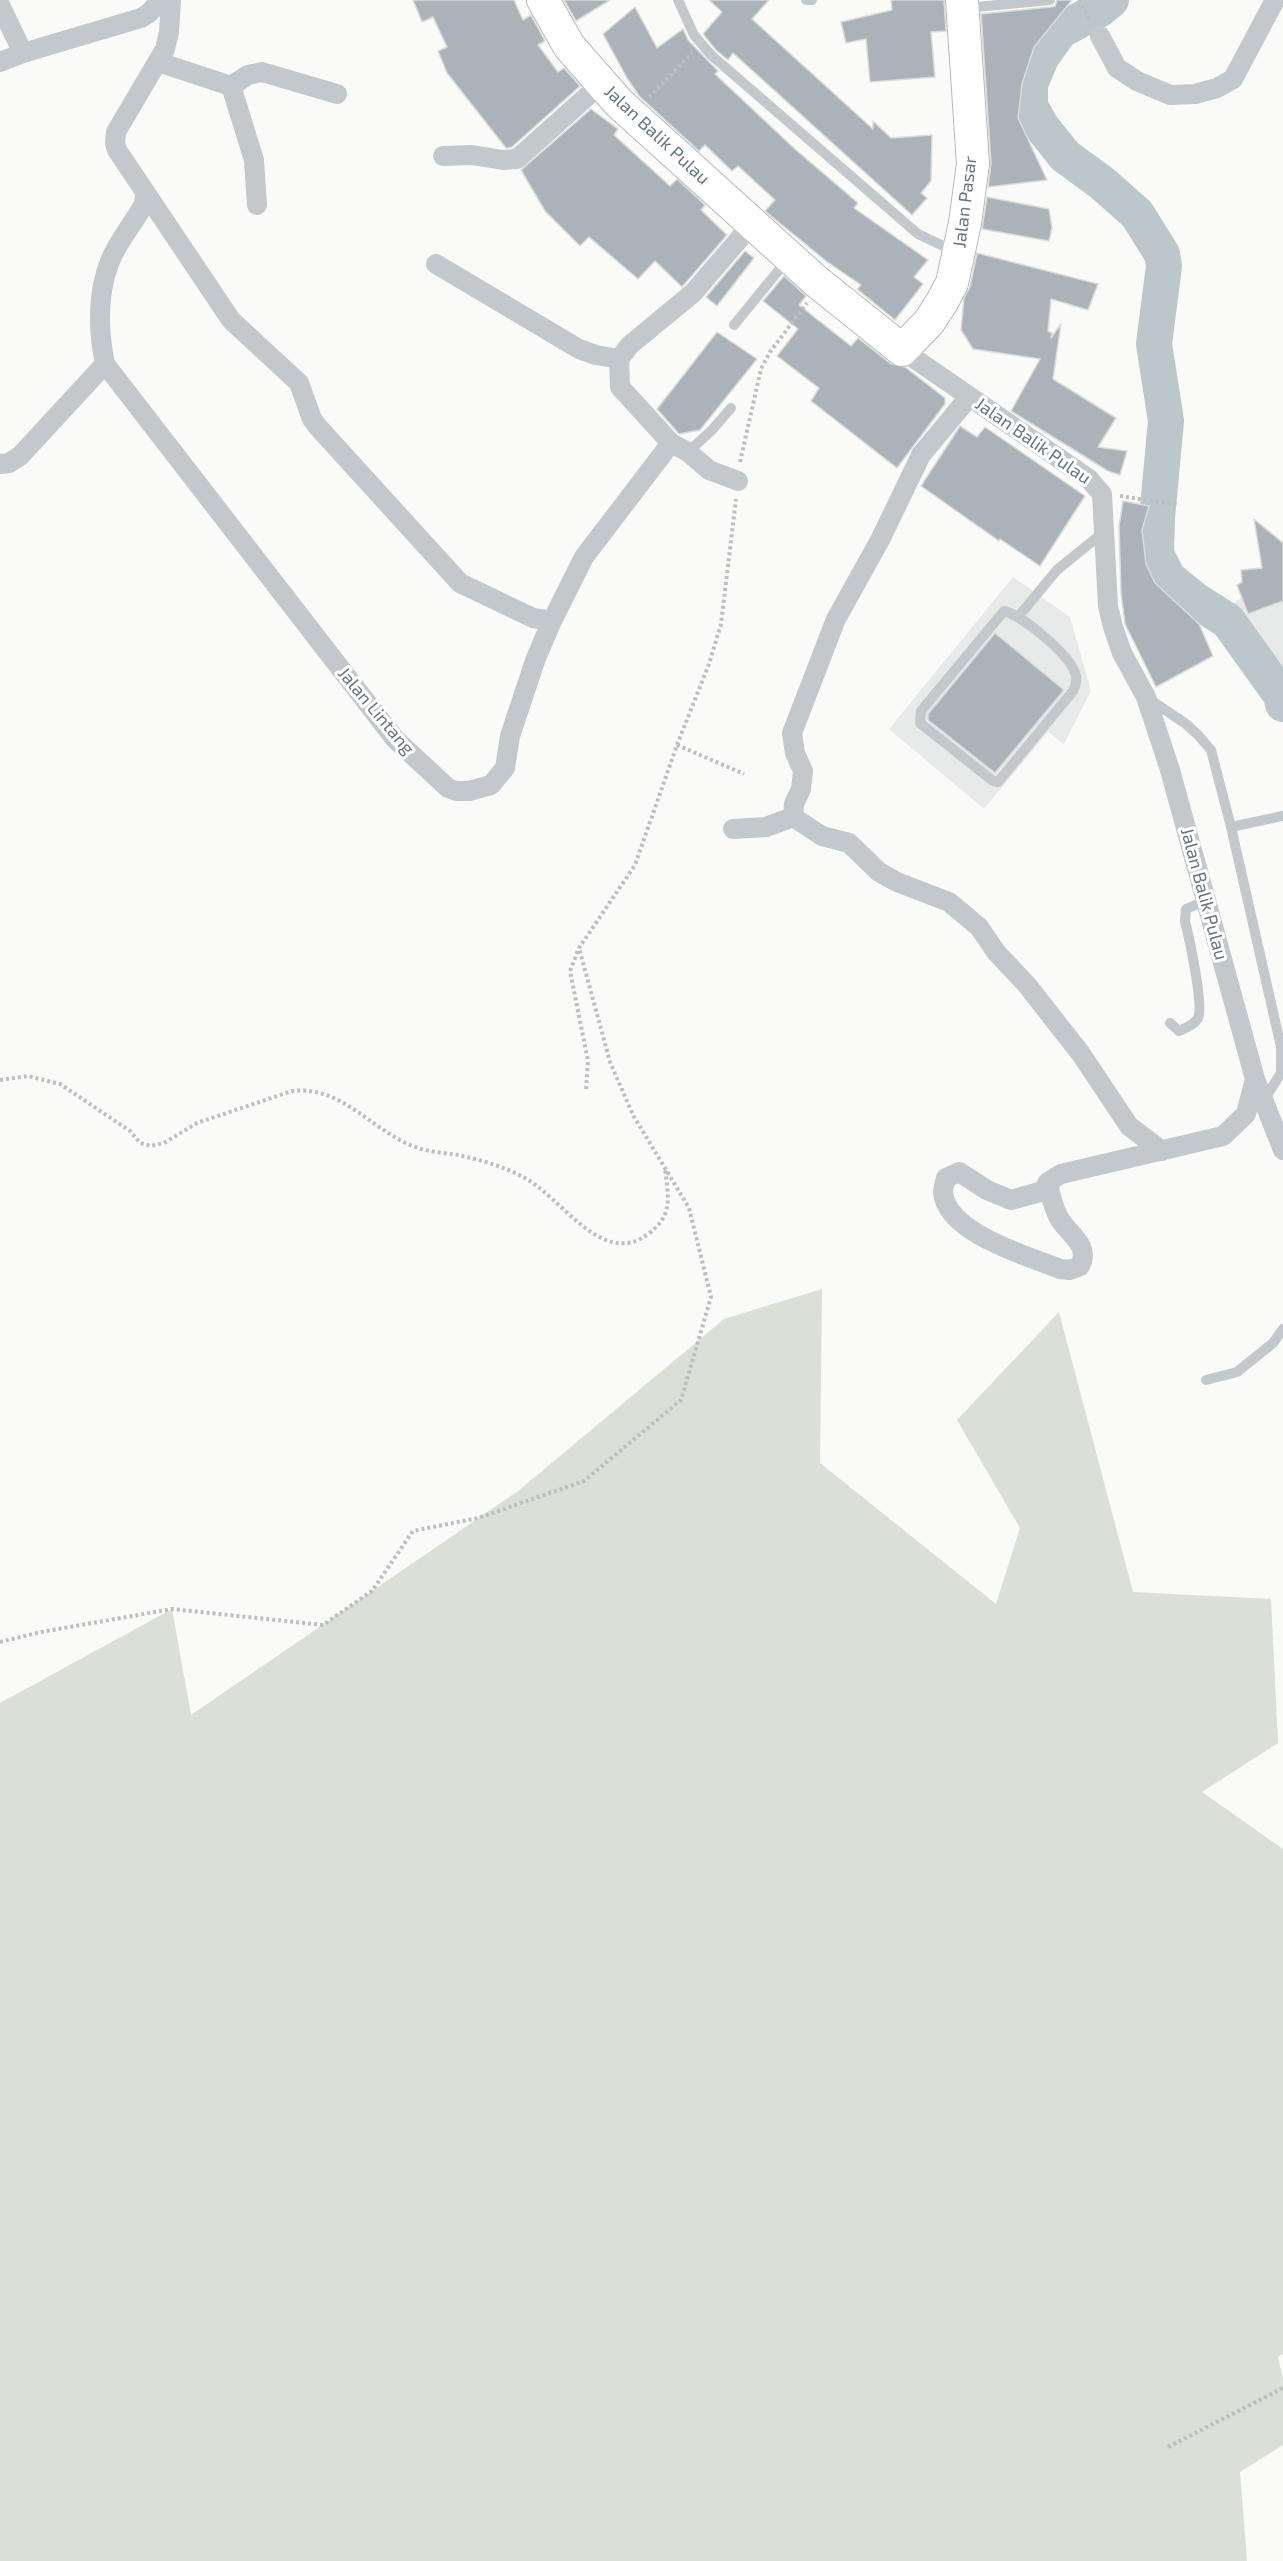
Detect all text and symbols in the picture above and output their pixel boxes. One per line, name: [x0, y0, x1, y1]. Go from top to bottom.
street label: Jalan Balik Pulau: [600, 81, 714, 189]
street label: Jalan Pasar: [949, 155, 981, 249]
street label: Jalan Balik Pulau: [971, 393, 1095, 489]
street label: Jalan Lintang: [333, 663, 419, 759]
street label: Jalan Balik Pulau: [1176, 825, 1232, 963]

